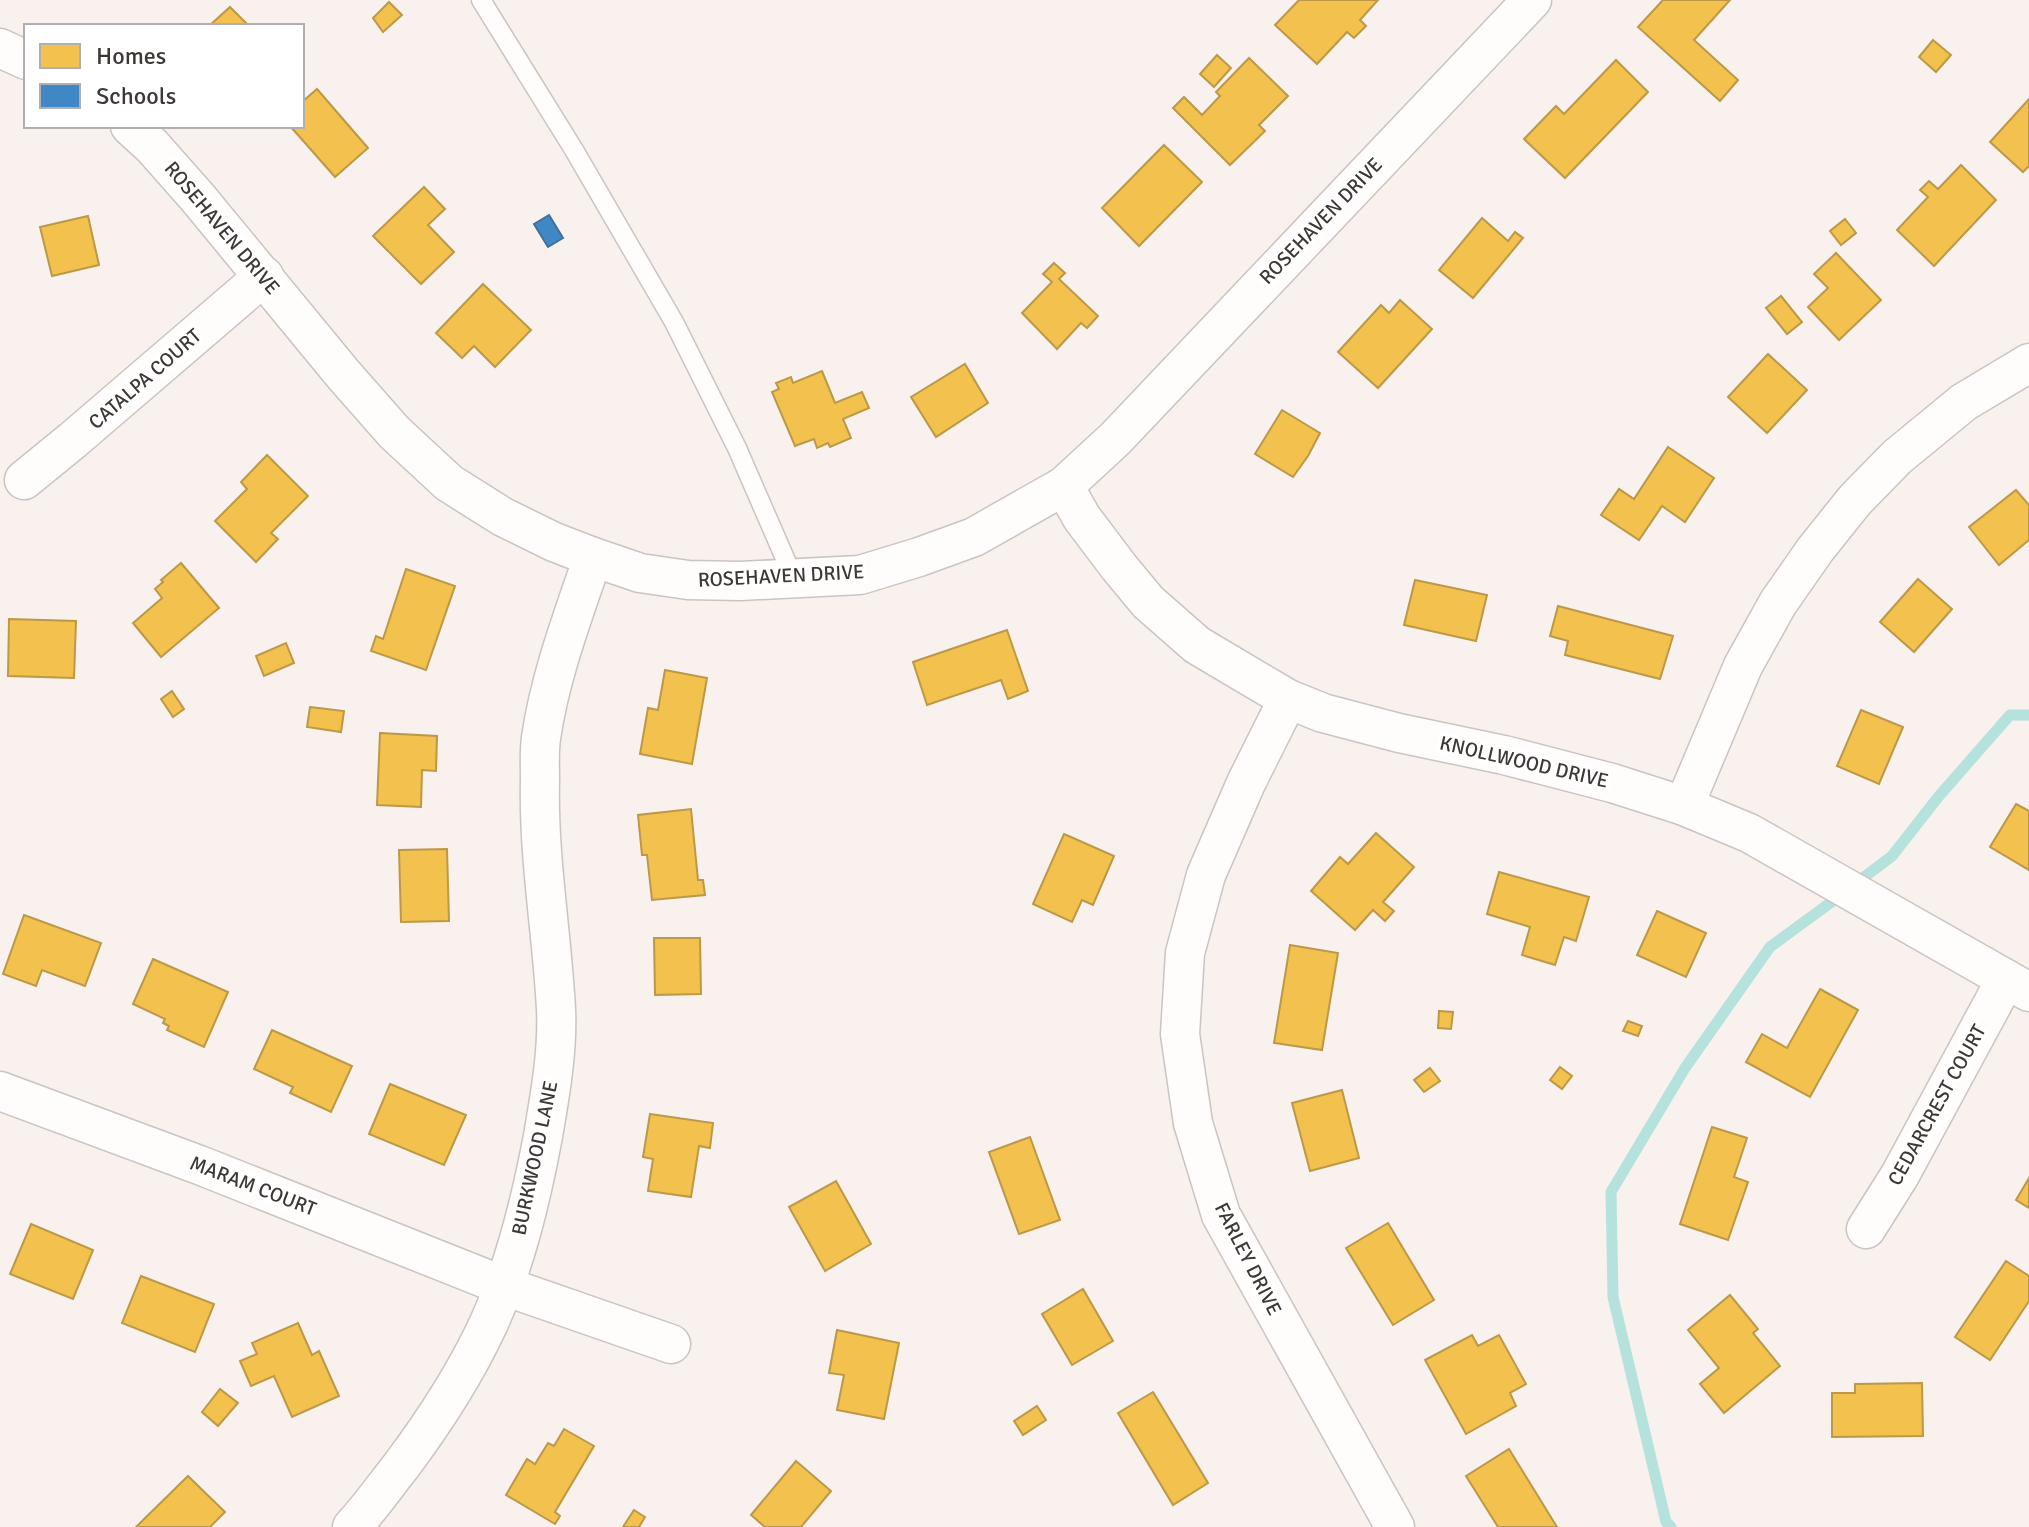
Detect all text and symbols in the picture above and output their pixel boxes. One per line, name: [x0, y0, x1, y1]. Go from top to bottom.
legend: [24, 24, 304, 128]
text: Homes: [96, 41, 166, 71]
text: Schools: [96, 81, 176, 111]
street label: ROSEHAVEN DRIVE: [1254, 152, 1388, 290]
street label: ROSEHAVEN DRIVE: [159, 156, 285, 300]
street label: CATALPA COURT: [84, 323, 207, 435]
street label: ROSEHAVEN DRIVE: [697, 559, 865, 593]
street label: KNOLLWOOD DRIVE: [1437, 730, 1611, 794]
street label: CEDARCREST COURT: [1882, 1020, 1992, 1190]
street label: BURKWOOD LANE: [506, 1078, 564, 1238]
street label: MARAM COURT: [186, 1150, 320, 1222]
street label: FARLEY DRIVE: [1209, 1198, 1287, 1320]

